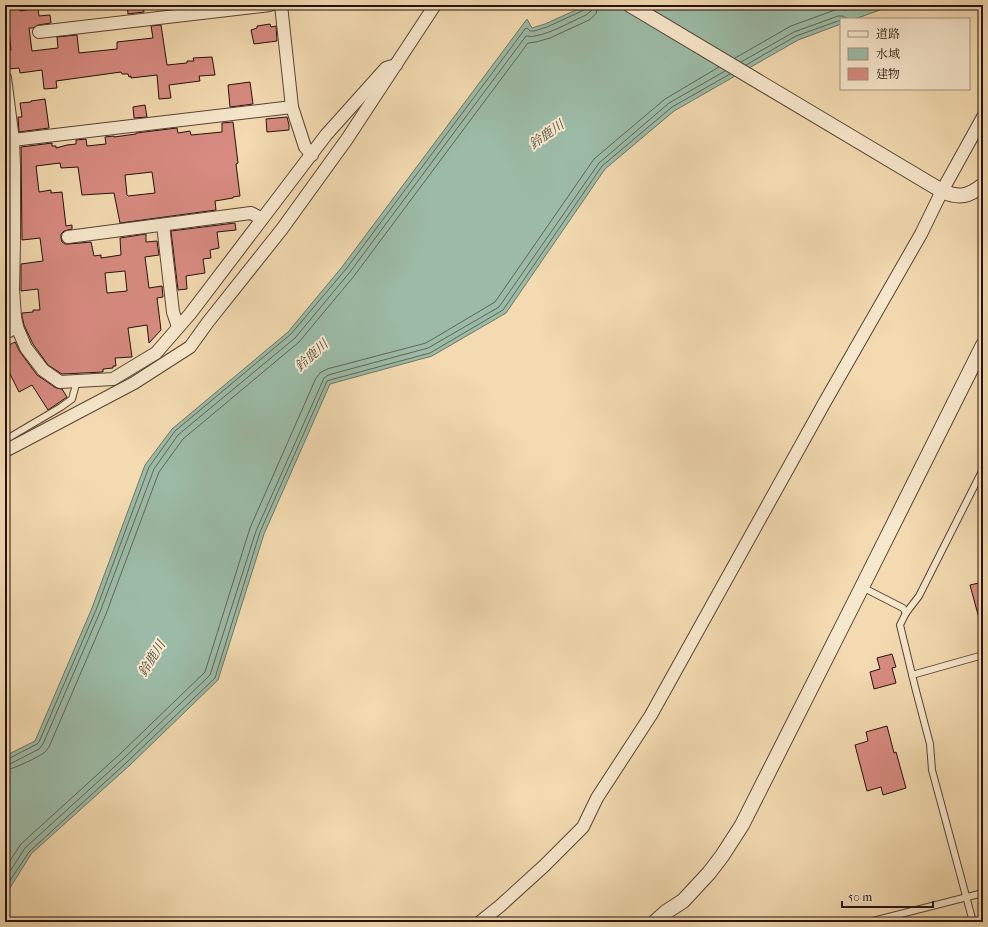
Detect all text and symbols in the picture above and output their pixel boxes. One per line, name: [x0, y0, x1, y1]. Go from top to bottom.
legend: [840, 18, 970, 90]
text: 道路: [876, 27, 900, 41]
text: 水域: [876, 47, 900, 61]
text: 建物: [876, 67, 900, 81]
water label: 鈴鹿川: [526, 116, 568, 152]
water label: 鈴鹿川: [292, 335, 332, 374]
water label: 鈴鹿川: [135, 636, 169, 679]
scale bar: [842, 883, 933, 909]
text: 50 m: [848, 890, 872, 904]

